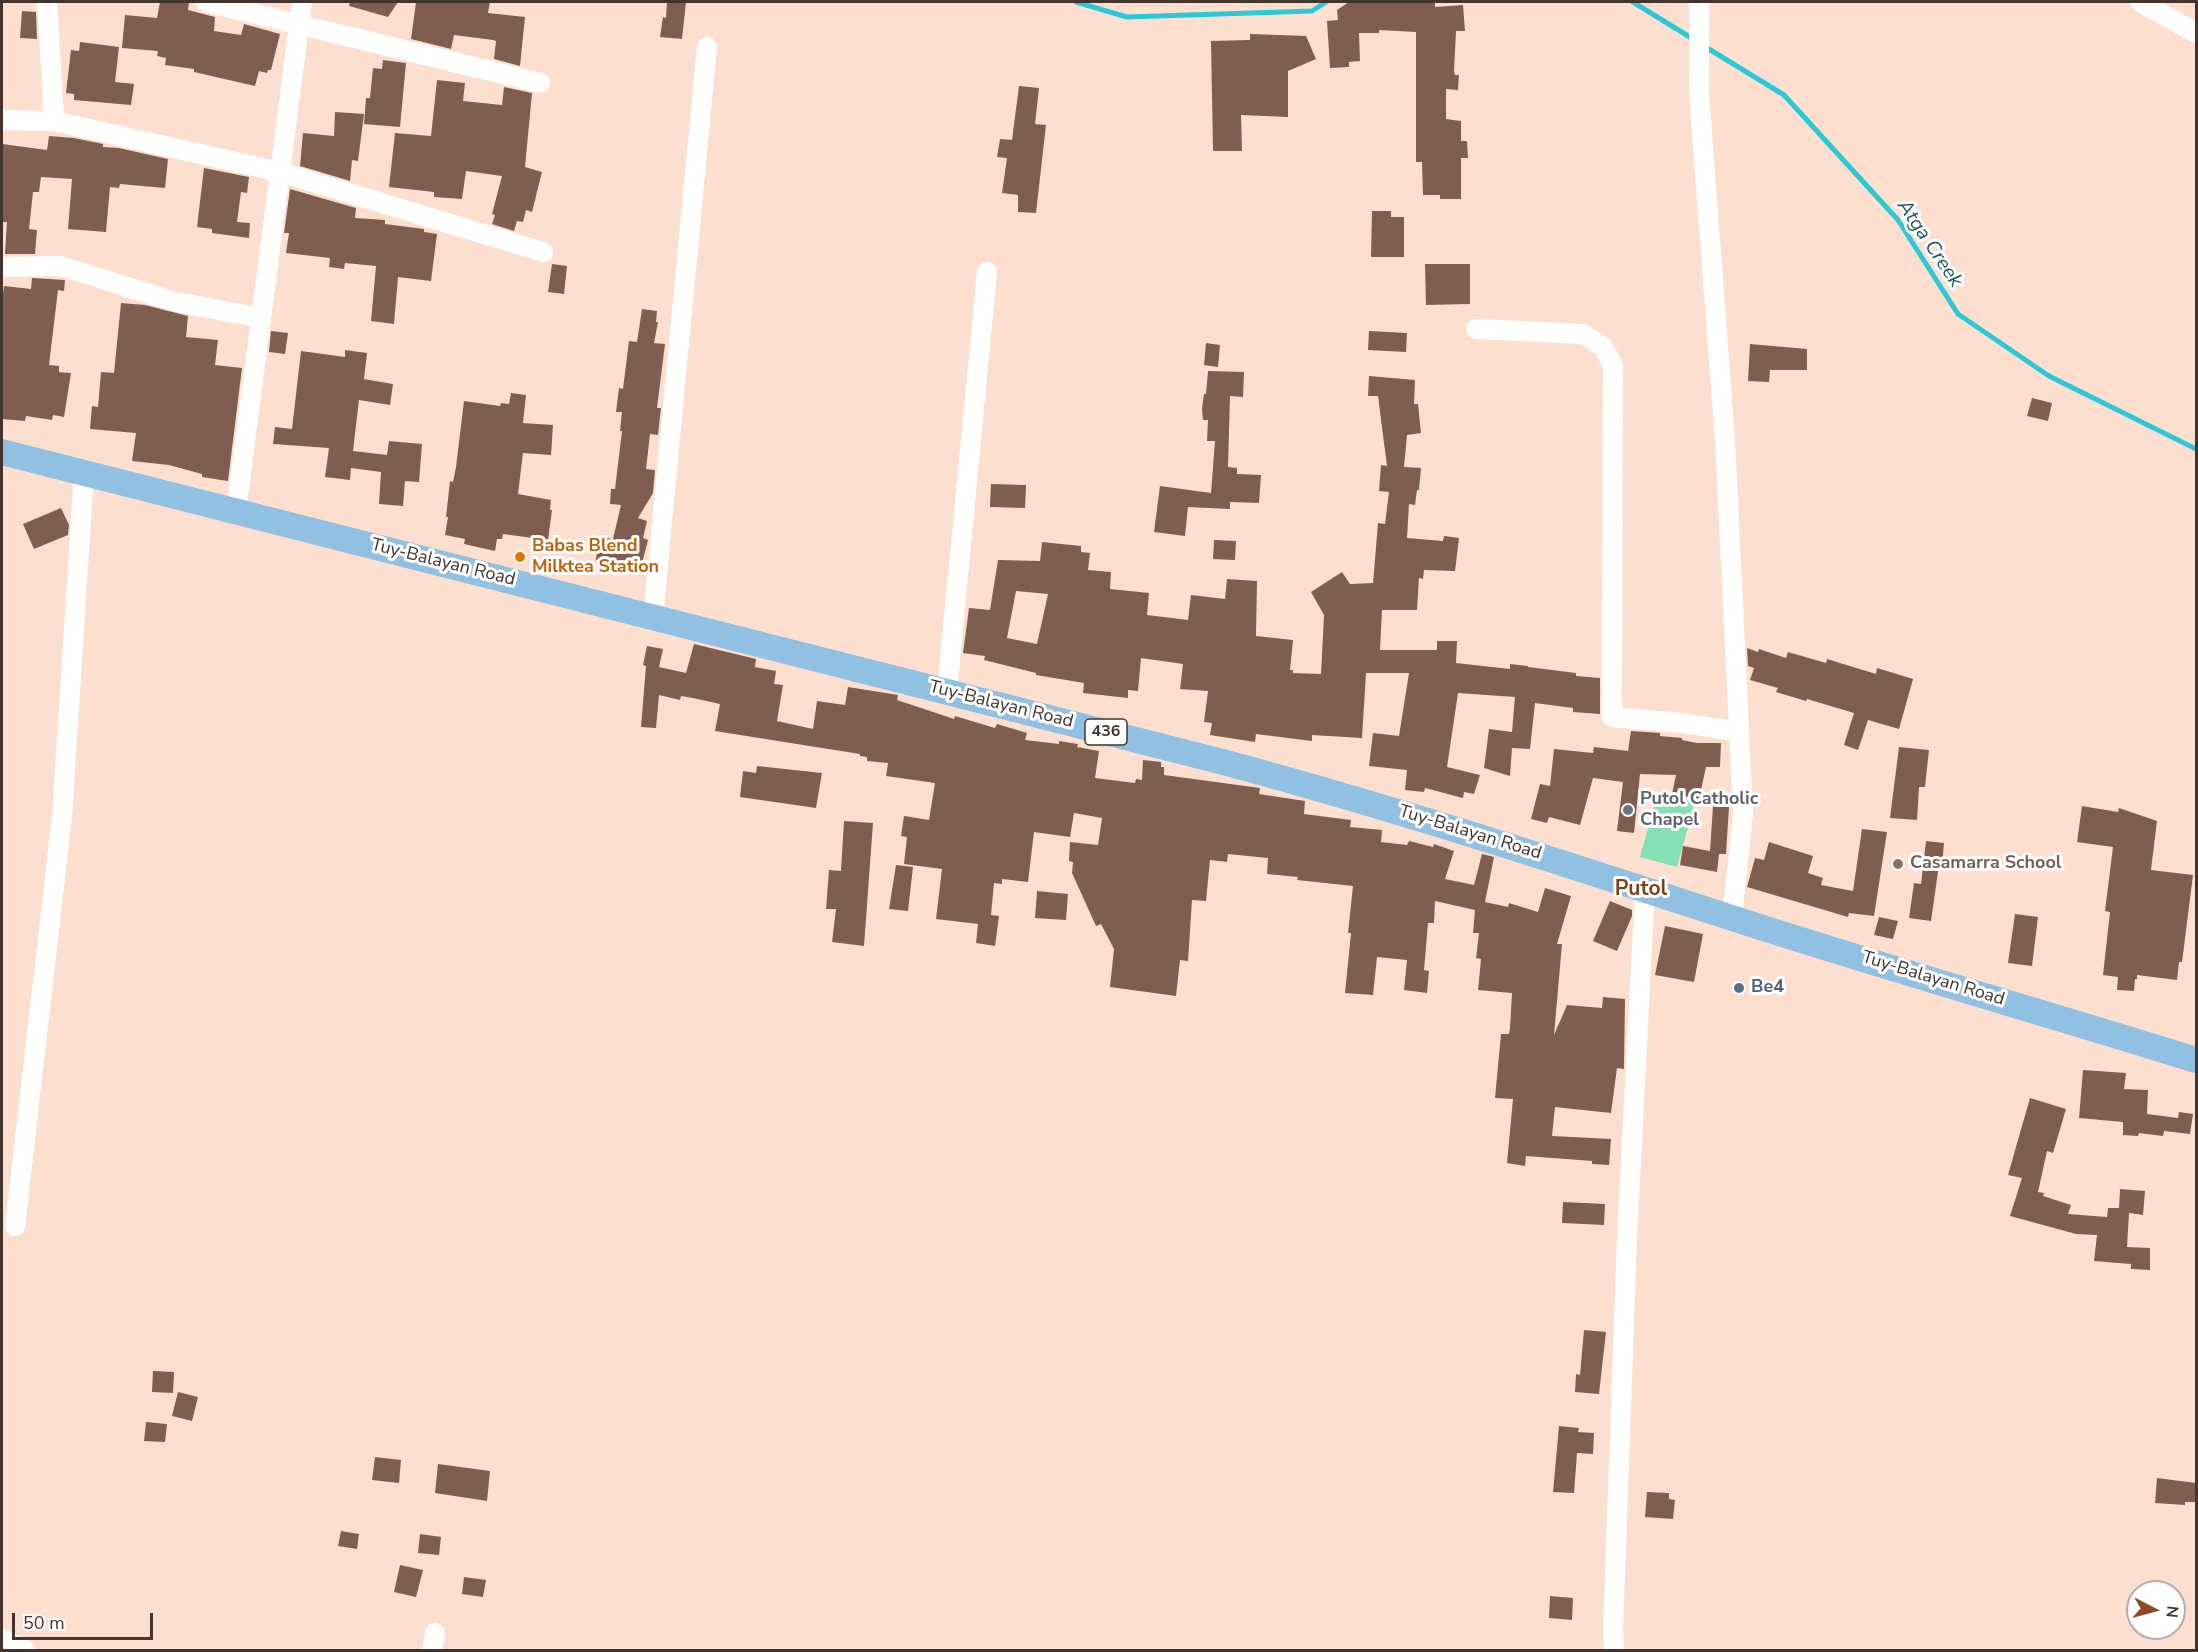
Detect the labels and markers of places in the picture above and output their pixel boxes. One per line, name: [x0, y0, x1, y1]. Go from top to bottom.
place label: Babas Blend Milktea Station: [532, 536, 659, 578]
marker: Babas Blend Milktea Station: [513, 550, 527, 564]
place label: Putol Catholic Chapel: [1640, 789, 1758, 832]
marker: Putol Catholic Chapel: [1621, 803, 1635, 817]
place label: Casamarra School: [1910, 853, 2062, 875]
marker: Casamarra School: [1891, 857, 1905, 871]
place label: Be4: [1751, 977, 1784, 999]
marker: Be4: [1732, 981, 1746, 995]

